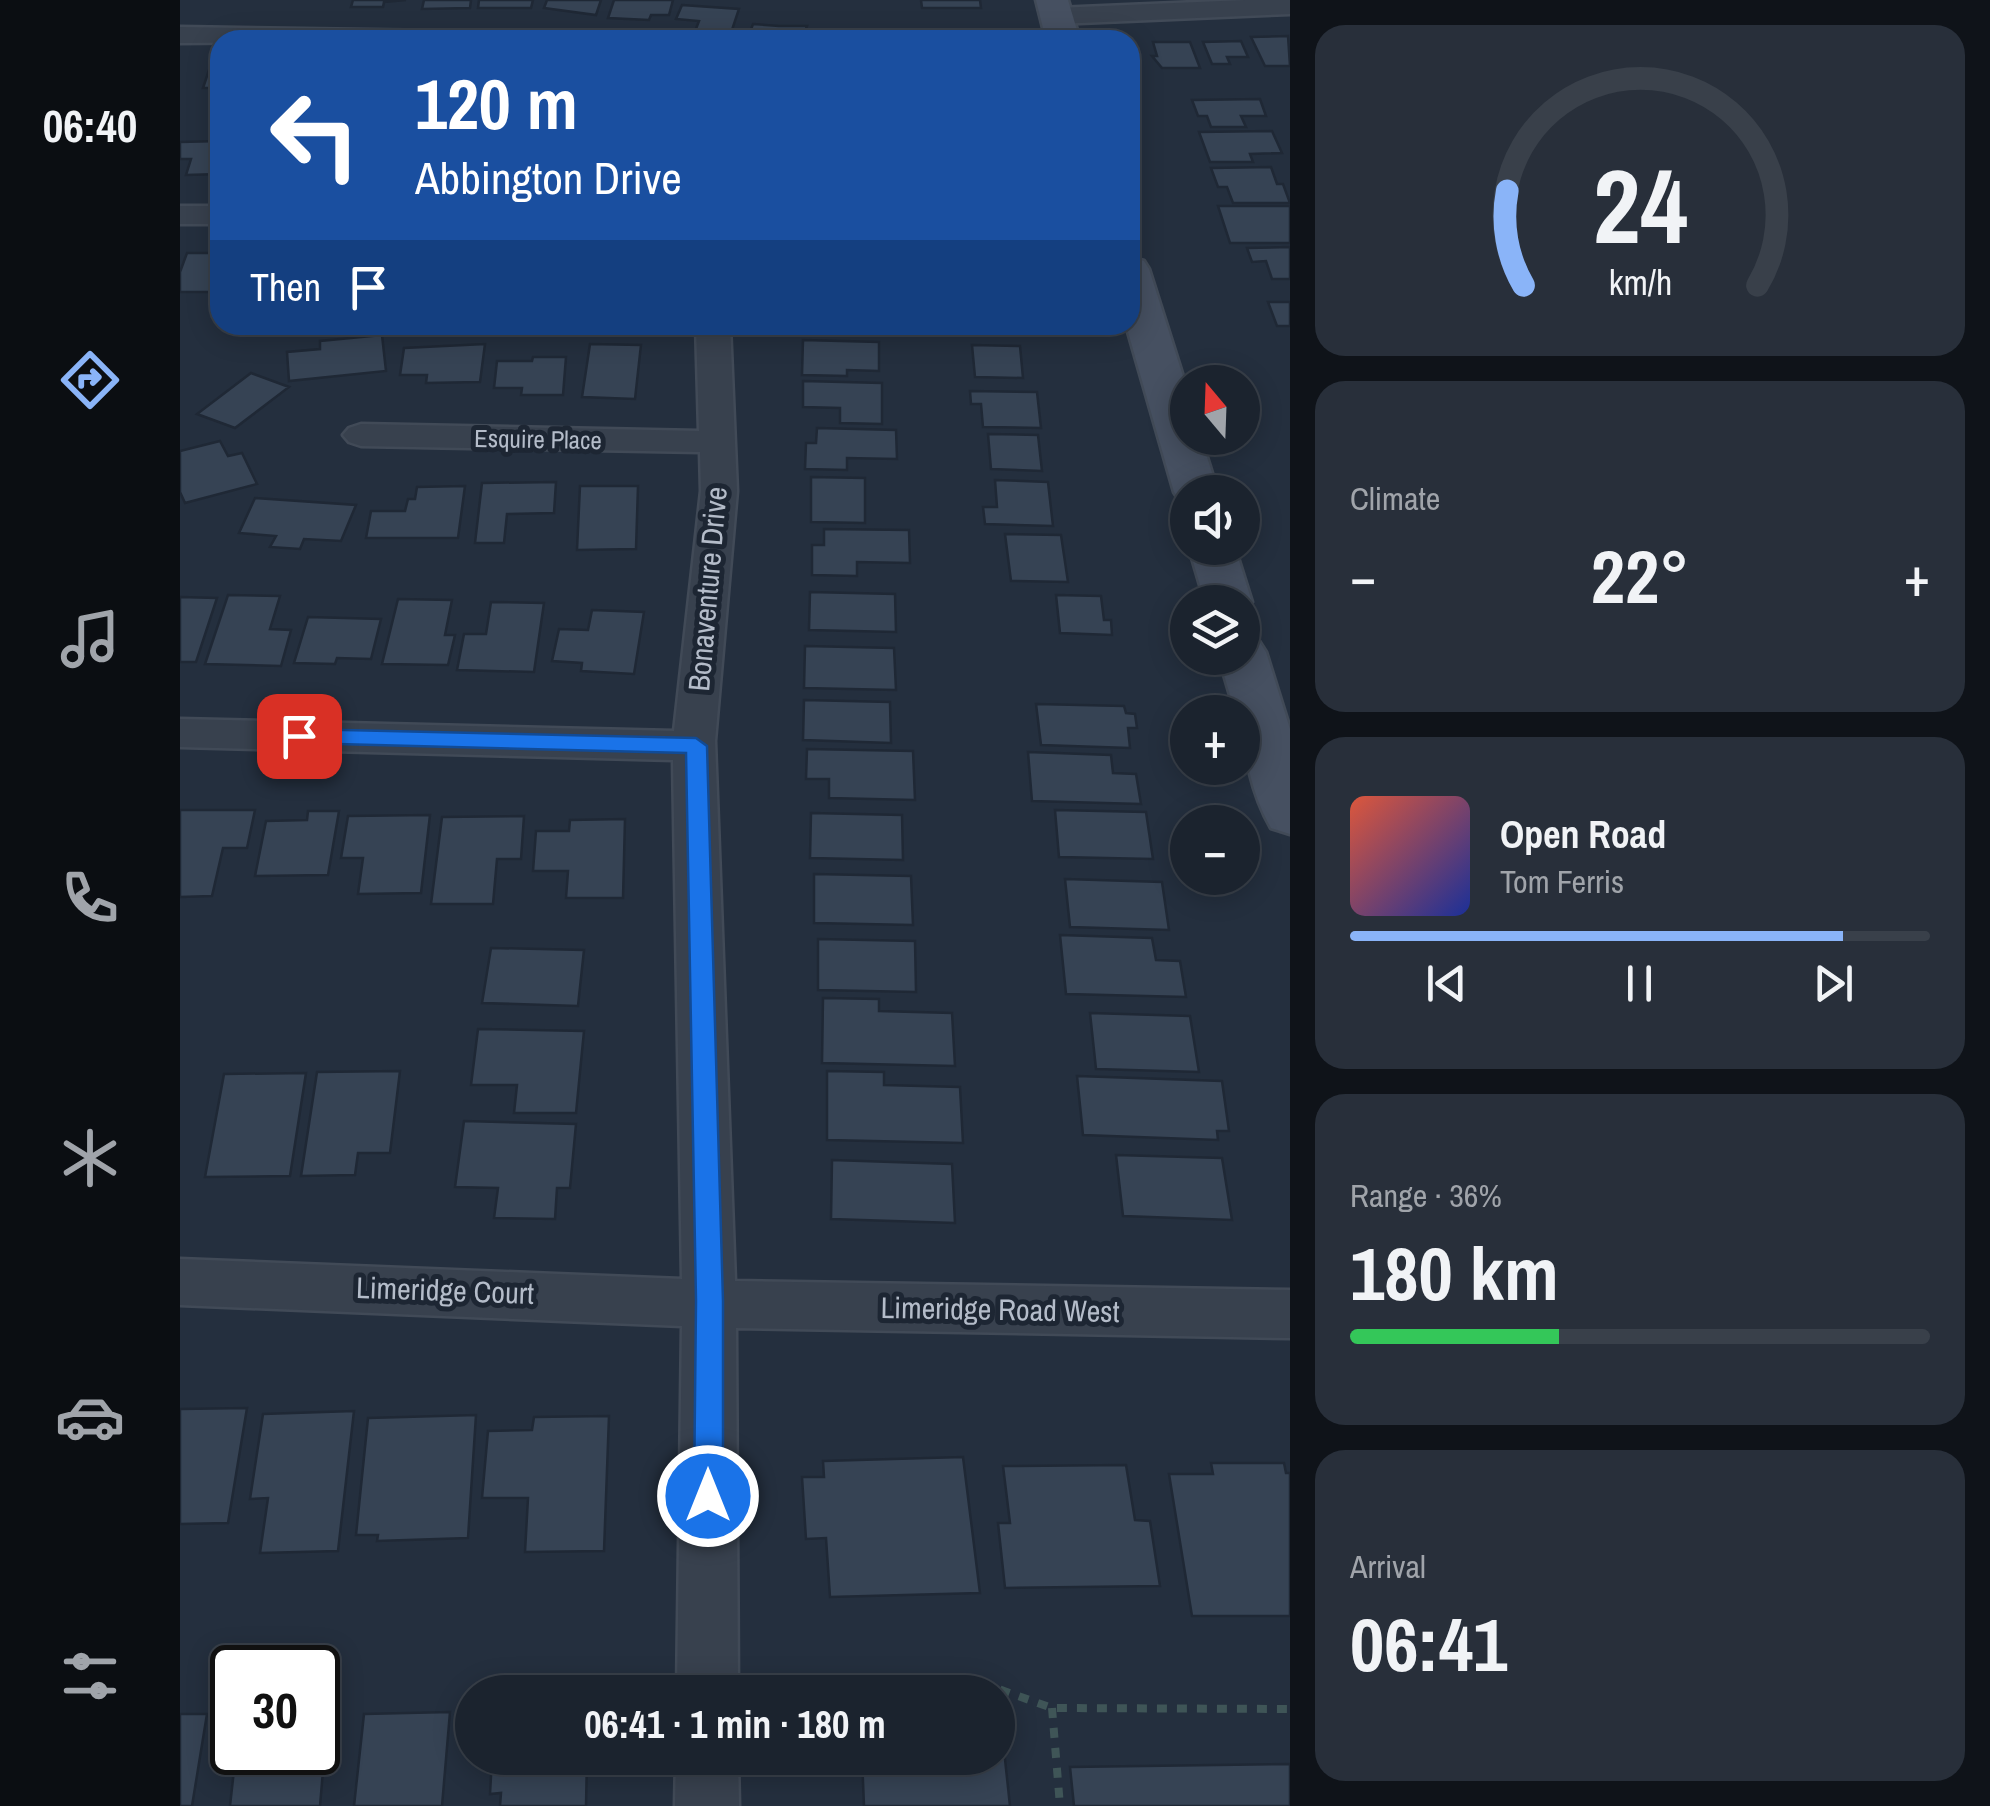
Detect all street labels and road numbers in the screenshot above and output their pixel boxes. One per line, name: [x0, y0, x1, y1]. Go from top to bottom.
street label: Esquire Place: [474, 421, 602, 457]
street label: Bonaventure Drive: [678, 485, 736, 693]
street label: Limeridge Court: [356, 1267, 535, 1313]
street label: Limeridge Road West: [880, 1287, 1120, 1331]

